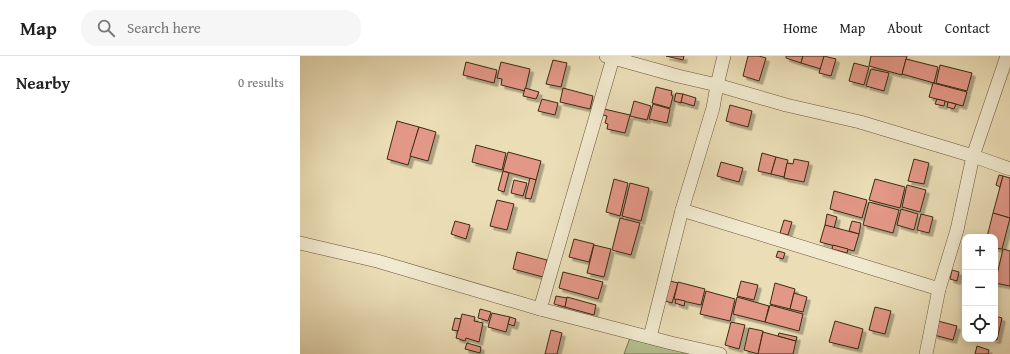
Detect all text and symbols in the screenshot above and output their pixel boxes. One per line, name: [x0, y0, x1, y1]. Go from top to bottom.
search box: [81, 10, 361, 46]
text: Map: [20, 14, 57, 42]
icon: search: [95, 17, 117, 39]
text: Search here: [127, 17, 201, 38]
text: Home: [783, 18, 818, 38]
text: Map: [840, 18, 865, 38]
text: About: [887, 18, 923, 38]
text: Contact: [945, 18, 990, 38]
text: Nearby: [16, 70, 70, 95]
text: 0 results: [238, 73, 284, 92]
map controls: [962, 234, 998, 342]
button: +: [962, 234, 998, 270]
button: −: [962, 270, 998, 306]
button: locate: [962, 306, 998, 342]

